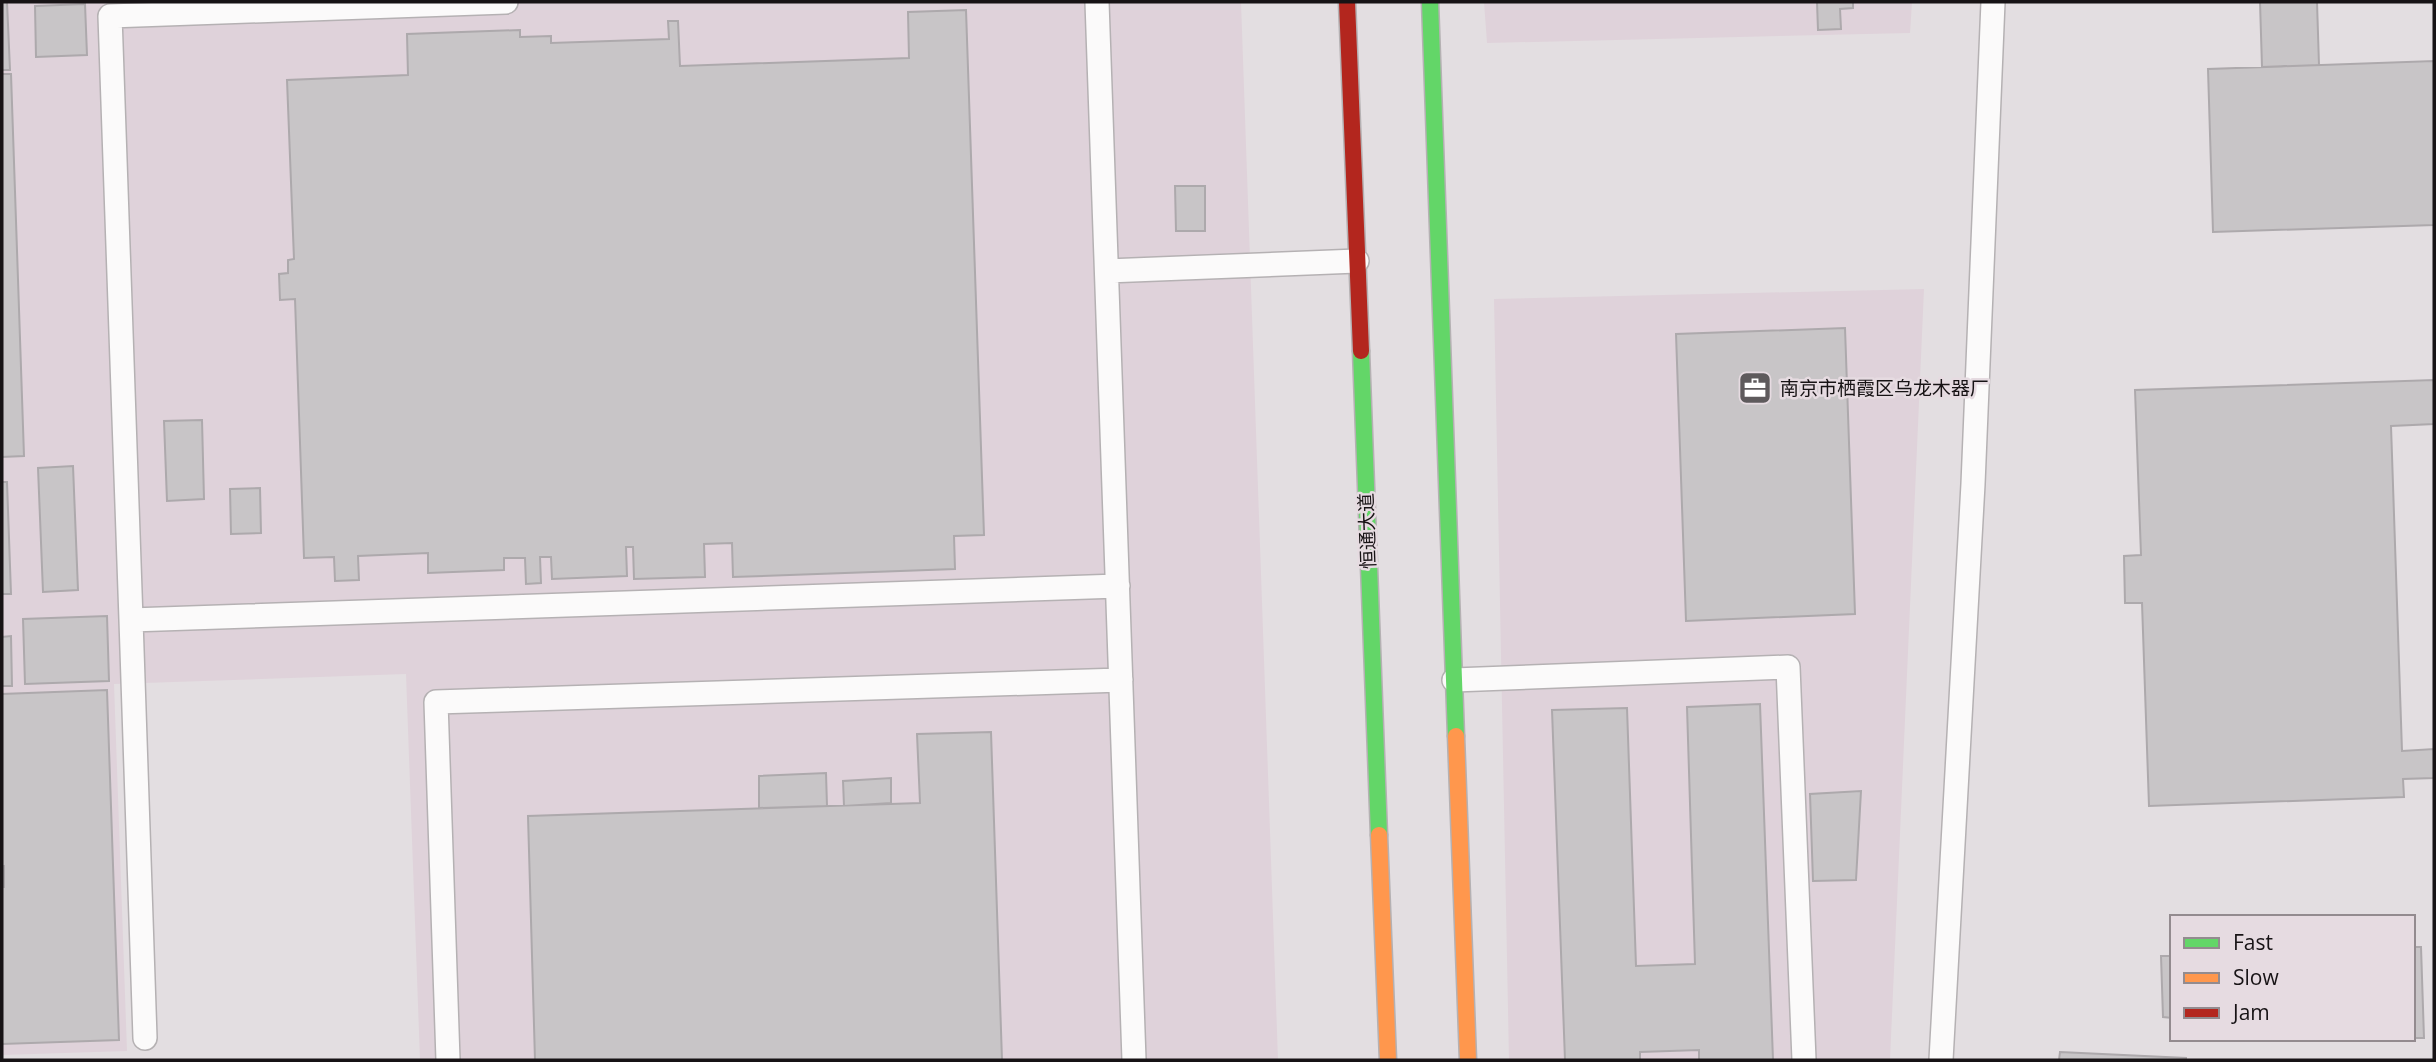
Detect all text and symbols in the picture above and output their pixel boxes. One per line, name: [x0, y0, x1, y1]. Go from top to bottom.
office icon: 南京市栖霞区乌龙木器厂: [1736, 369, 1774, 407]
place label: 南京市栖霞区乌龙木器厂: [1780, 375, 1989, 401]
street label: 恒通大道: [1353, 493, 1381, 569]
legend: [2170, 915, 2415, 1041]
text: Fast: [2233, 928, 2273, 956]
text: Slow: [2233, 963, 2279, 991]
text: Jam: [2231, 998, 2270, 1026]

